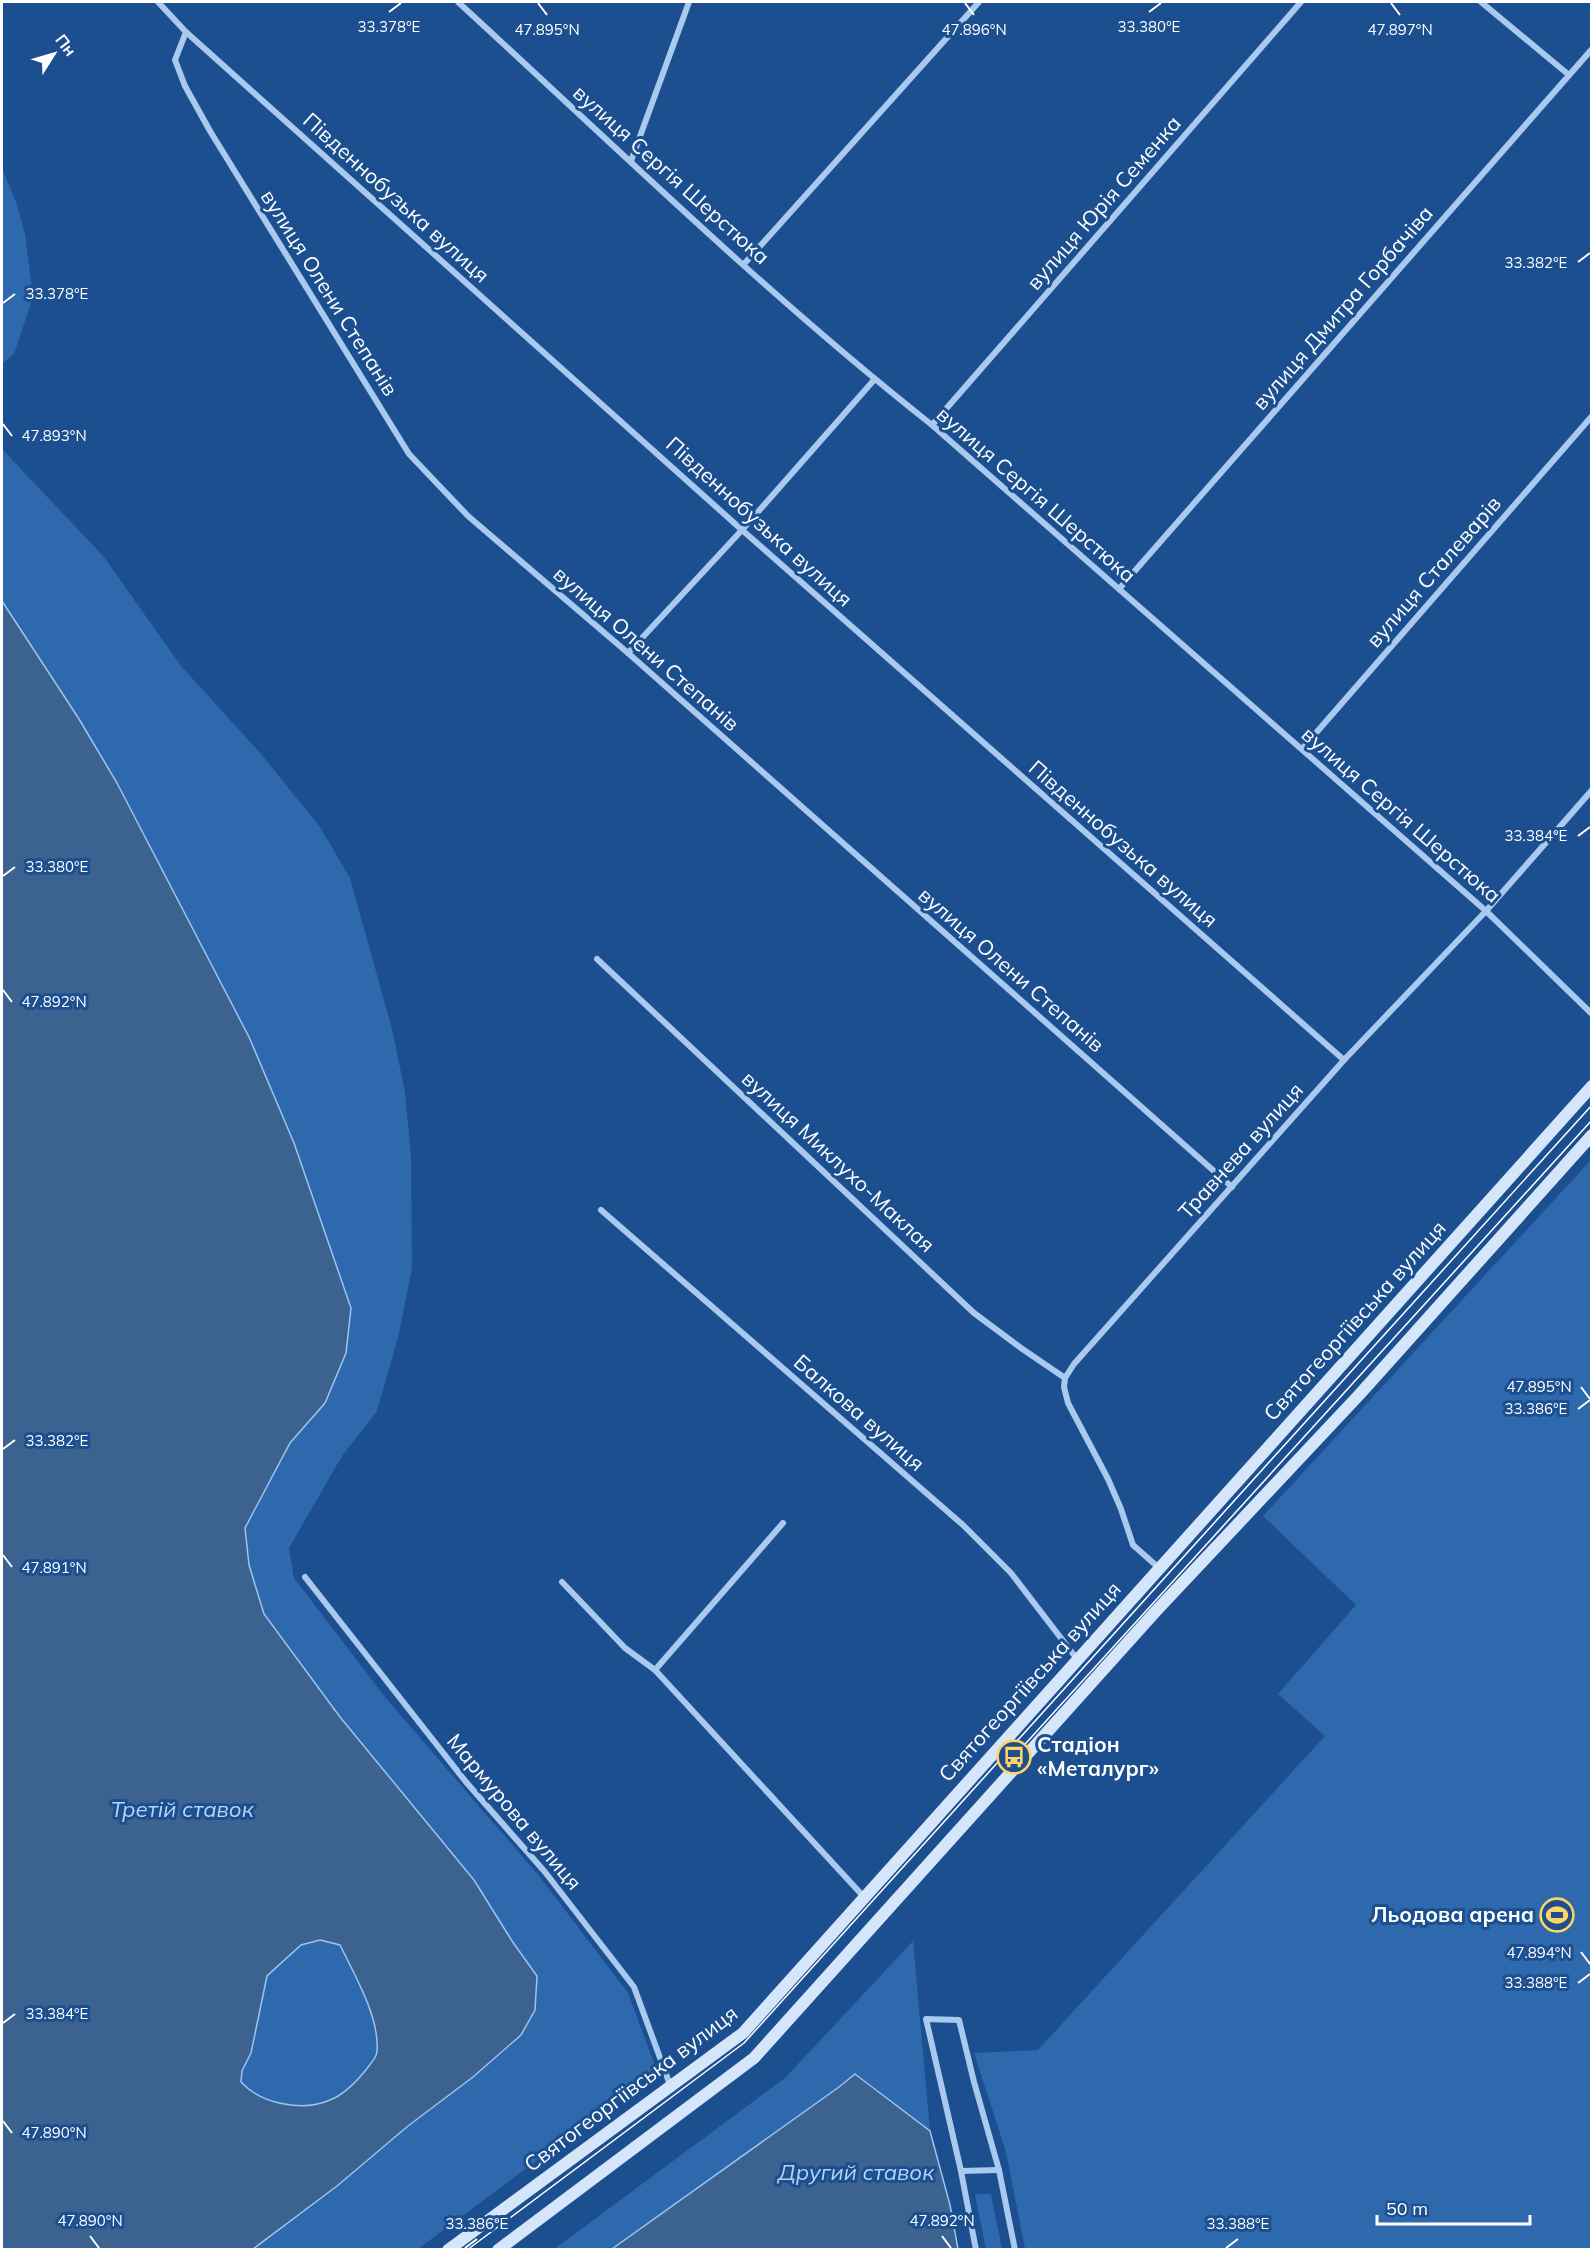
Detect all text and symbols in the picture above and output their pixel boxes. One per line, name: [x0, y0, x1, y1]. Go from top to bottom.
text: 33.378°E: [358, 17, 421, 36]
text: 33.380°E: [1118, 17, 1181, 36]
text: 47.895°N: [514, 20, 580, 39]
text: 47.896°N: [941, 20, 1007, 39]
text: 47.897°N: [1367, 20, 1433, 39]
north arrow: [24, 24, 84, 84]
text: Пн: [51, 30, 81, 60]
street label: вулиця Сергія Шерстюка: [568, 79, 775, 269]
street label: Південнобузька вулиця: [298, 107, 495, 288]
street label: вулиця Юрія Семенка: [1021, 110, 1186, 295]
street label: вулиця Олени Степанів: [256, 185, 404, 400]
street label: вулиця Дмитра Горбачіва: [1246, 200, 1438, 415]
text: 33.382°E: [1505, 253, 1568, 272]
text: 33.378°E: [26, 284, 89, 303]
street label: вулиця Сергія Шерстюка: [932, 401, 1141, 588]
text: 47.893°N: [21, 426, 87, 445]
street label: Південнобузька вулиця: [661, 431, 858, 612]
street label: вулиця Сталеварів: [1360, 490, 1506, 652]
street label: вулиця Олени Степанів: [548, 560, 745, 736]
street label: вулиця Сергія Шерстюка: [1297, 721, 1506, 908]
street label: Південнобузька вулиця: [1024, 754, 1223, 932]
text: 33.384°E: [1505, 826, 1568, 845]
text: 33.380°E: [26, 857, 89, 876]
street label: вулиця Олени Степанів: [913, 881, 1110, 1057]
text: 47.892°N: [21, 992, 87, 1011]
street label: вулиця Миклухо-Маклая: [737, 1065, 940, 1257]
street label: Травнева вулиця: [1172, 1077, 1308, 1224]
street label: Святогеоргіївська вулиця: [1258, 1215, 1451, 1426]
street label: Балкова вулиця: [789, 1348, 930, 1476]
text: 47.895°N: [1506, 1377, 1572, 1396]
text: 33.386°E: [1505, 1399, 1568, 1418]
text: 33.382°E: [26, 1431, 89, 1450]
text: 47.891°N: [21, 1558, 87, 1577]
street label: Святогеоргіївська вулиця: [933, 1576, 1126, 1787]
street label: Мармурова вулиця: [442, 1728, 588, 1895]
place label: Стадіон «Металург»: [1037, 1731, 1159, 1781]
bus stop icon: Стадіон «Металург»: [996, 1739, 1032, 1775]
water label: Третій ставок: [111, 1795, 255, 1823]
sports icon: Льодова арена: [1539, 1897, 1575, 1933]
place label: Льодова арена: [1371, 1901, 1534, 1927]
text: 47.894°N: [1506, 1943, 1572, 1962]
text: 33.388°E: [1505, 1973, 1568, 1992]
street label: Святогеоргіївська вулиця: [519, 2000, 742, 2177]
text: 33.384°E: [26, 2004, 89, 2023]
text: 47.890°N: [21, 2123, 87, 2142]
water label: Другий ставок: [776, 2158, 935, 2186]
scale bar: [1377, 2188, 1530, 2226]
text: 50 m: [1386, 2197, 1428, 2220]
text: 47.890°N: [57, 2211, 123, 2230]
text: 47.892°N: [909, 2211, 975, 2230]
text: 33.386°E: [446, 2214, 509, 2233]
text: 33.388°E: [1207, 2214, 1270, 2233]

